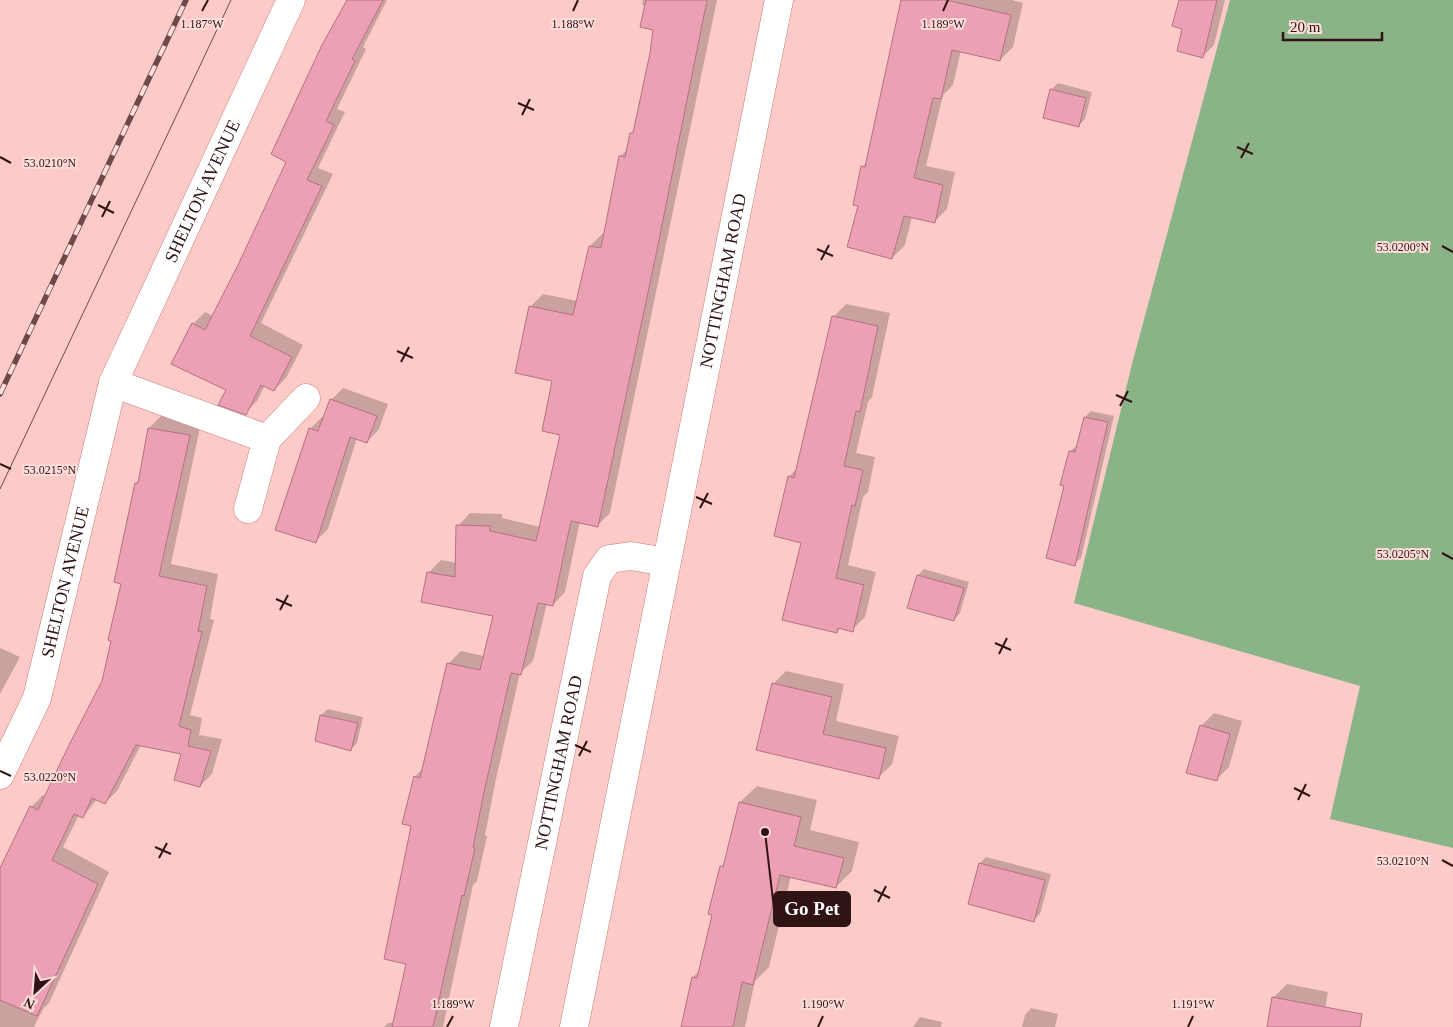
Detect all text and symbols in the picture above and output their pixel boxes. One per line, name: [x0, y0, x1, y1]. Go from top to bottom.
scale bar: [1283, 10, 1382, 42]
text: 1.187°W: [180, 17, 224, 31]
text: 1.188°W: [551, 17, 595, 31]
text: 1.189°W: [921, 17, 965, 31]
text: 20 m: [1290, 19, 1321, 35]
street label: SHELTON AVENUE: [160, 117, 244, 266]
text: 53.0210°N: [24, 156, 77, 170]
street label: NOTTINGHAM ROAD: [696, 192, 750, 370]
text: 53.0200°N: [1377, 240, 1430, 254]
text: 53.0215°N: [24, 463, 77, 477]
street label: SHELTON AVENUE: [37, 504, 93, 660]
text: 53.0205°N: [1377, 547, 1430, 561]
street label: NOTTINGHAM ROAD: [531, 674, 586, 852]
text: 53.0220°N: [24, 770, 77, 784]
text: 53.0210°N: [1377, 854, 1430, 868]
callout: Go Pet: [774, 892, 850, 926]
text: Go Pet: [784, 898, 840, 919]
north arrow: [10, 967, 60, 1017]
text: N: [22, 994, 37, 1012]
text: 1.189°W: [431, 997, 475, 1011]
text: 1.190°W: [801, 997, 845, 1011]
text: 1.191°W: [1171, 997, 1215, 1011]

